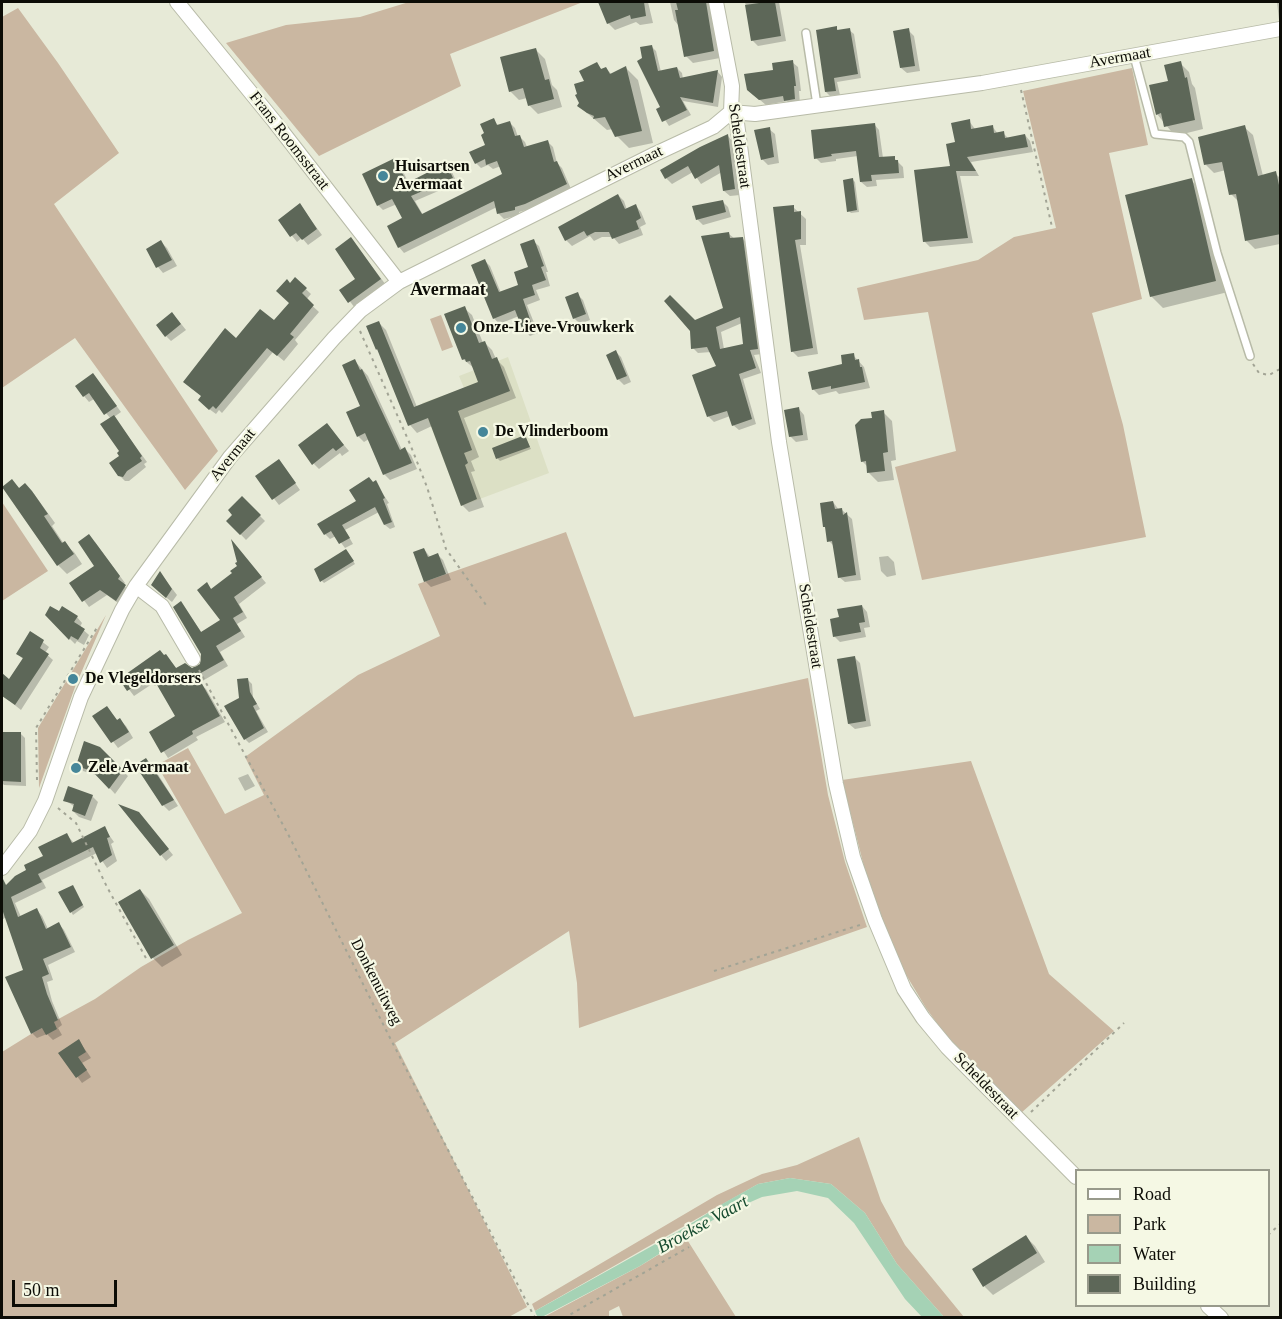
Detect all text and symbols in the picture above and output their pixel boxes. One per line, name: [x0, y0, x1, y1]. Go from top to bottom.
street label: Avermaat: [1088, 43, 1152, 73]
street label: Frans Roomsstraat: [245, 88, 333, 194]
street label: Scheldestraat: [724, 102, 754, 190]
street label: Avermaat: [602, 142, 666, 186]
place label: Huisartsen Avermaat: [395, 157, 470, 195]
marker: Huisartsen Avermaat: [376, 169, 390, 183]
district label: Avermaat: [410, 279, 486, 301]
place label: Onze-Lieve-Vrouwkerk: [473, 318, 634, 338]
marker: Onze-Lieve-Vrouwkerk: [454, 321, 468, 335]
place label: De Vlinderboom: [495, 422, 608, 442]
street label: Avermaat: [206, 425, 260, 485]
marker: De Vlinderboom: [476, 425, 490, 439]
street label: Scheldestraat: [794, 582, 826, 670]
place label: De Vlegeldorsers: [85, 669, 201, 689]
marker: De Vlegeldorsers: [66, 672, 80, 686]
place label: Zele Avermaat: [88, 758, 189, 778]
marker: Zele Avermaat: [69, 761, 83, 775]
street label: Donkenuitweg: [346, 936, 406, 1028]
street label: Scheldestraat: [949, 1049, 1023, 1123]
legend: [1075, 1169, 1270, 1307]
text: Road: [1133, 1184, 1171, 1204]
water label: Broekse Vaart: [654, 1191, 752, 1259]
text: Park: [1133, 1214, 1166, 1234]
text: Water: [1133, 1244, 1176, 1264]
scale bar: [15, 1268, 120, 1306]
text: Building: [1133, 1274, 1196, 1294]
text: 50 m: [23, 1280, 60, 1300]

